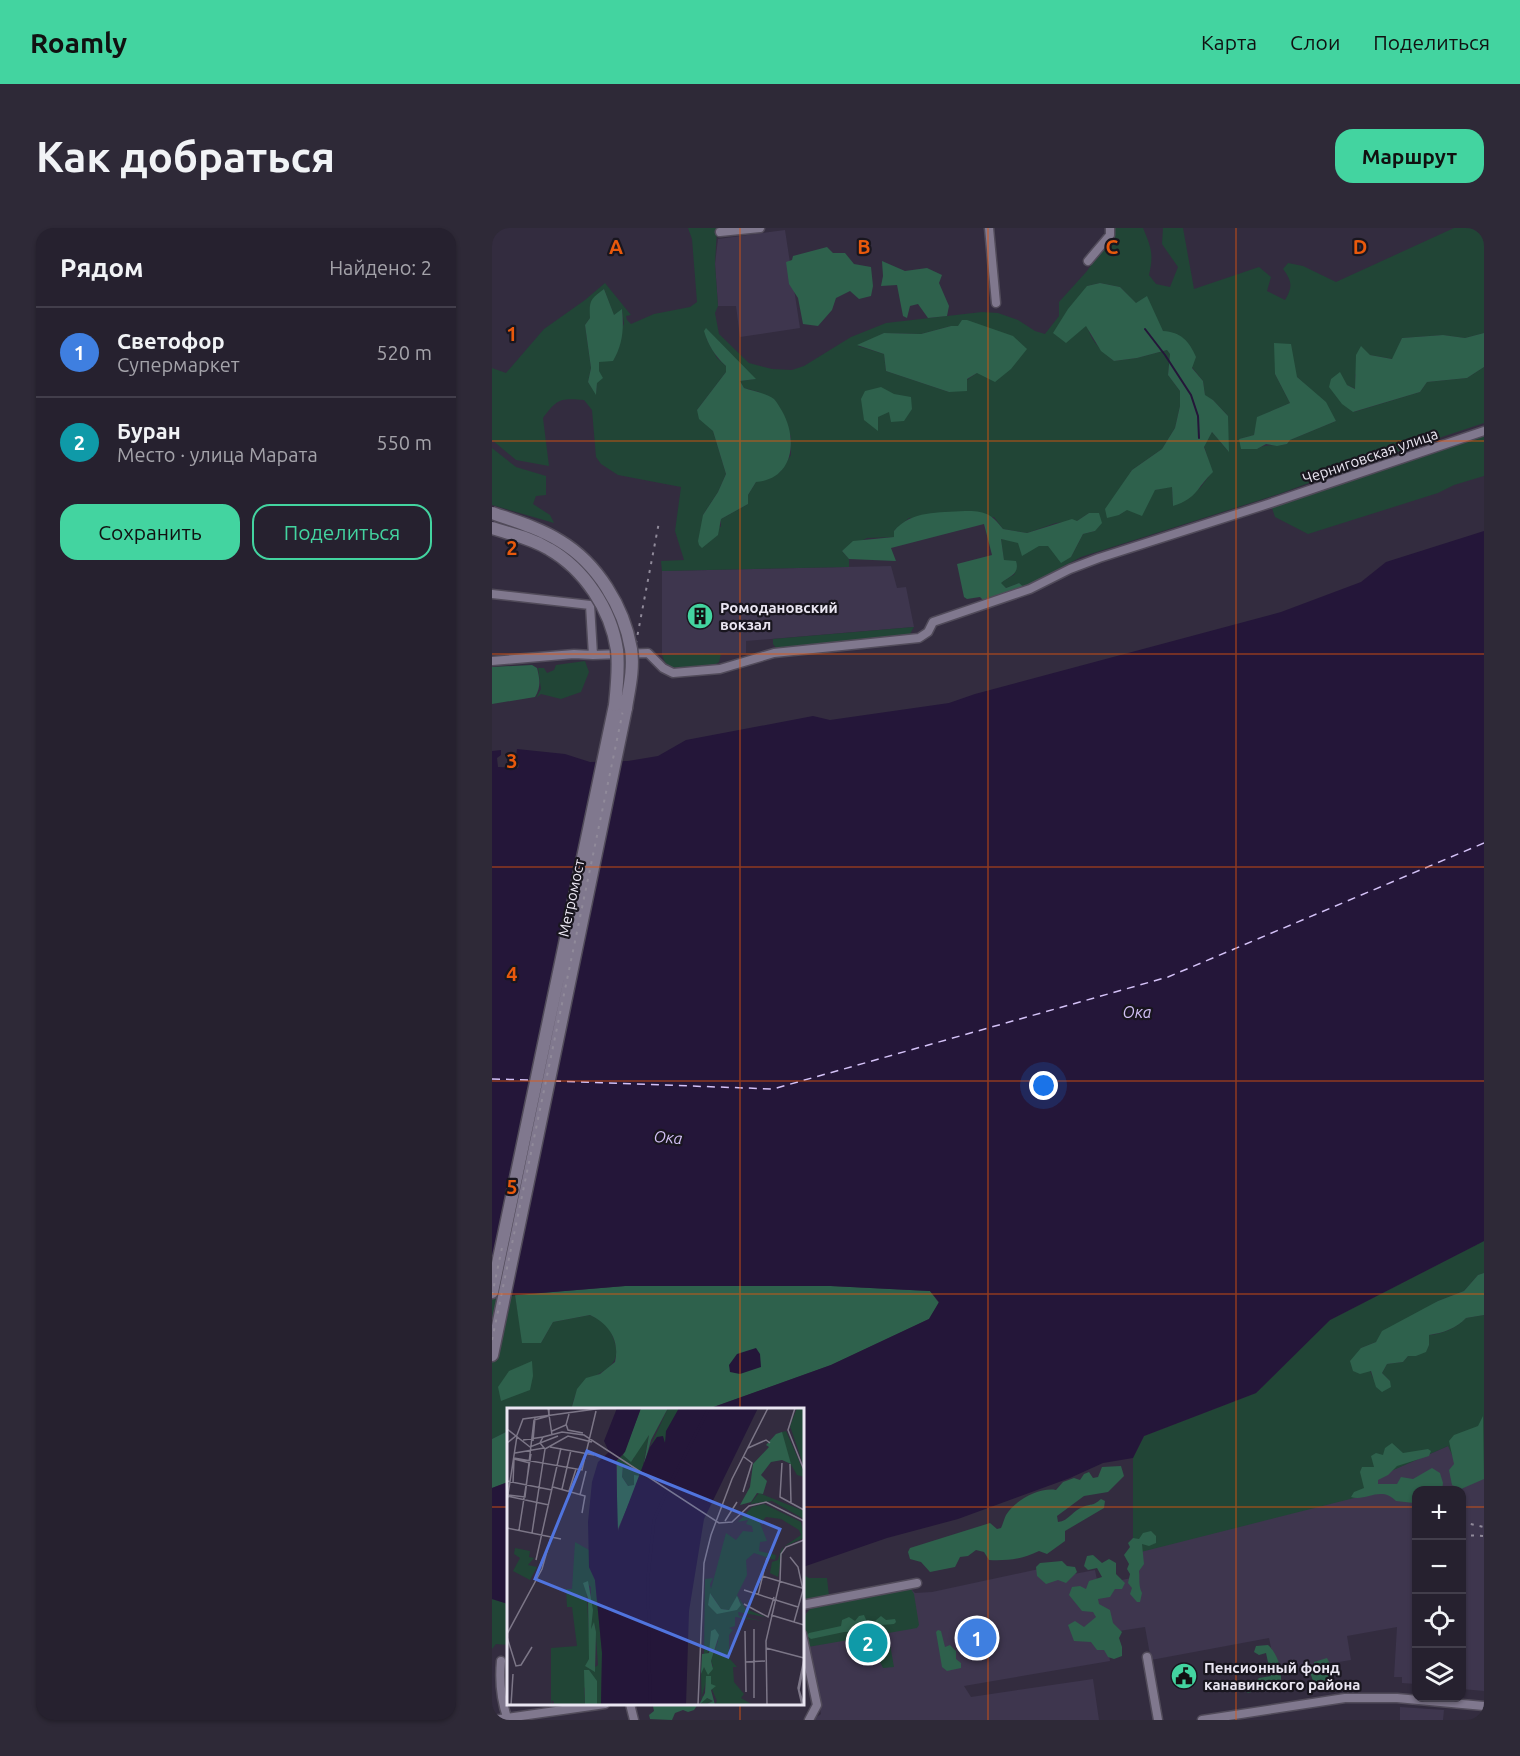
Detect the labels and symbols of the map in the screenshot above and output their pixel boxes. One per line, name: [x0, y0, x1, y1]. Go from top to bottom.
text: A: [609, 235, 623, 258]
text: B: [857, 235, 871, 258]
text: C: [1106, 235, 1119, 258]
text: D: [1353, 235, 1367, 258]
text: 1: [506, 322, 518, 345]
street label: Черниговская улица: [1300, 425, 1440, 487]
text: 2: [506, 536, 518, 559]
place label: Ромодановский вокзал: [720, 599, 838, 633]
building icon: Ромодановский вокзал: [685, 601, 715, 631]
text: 3: [506, 749, 518, 772]
street label: Метромост: [554, 857, 588, 938]
text: 4: [506, 962, 518, 985]
water label: Ока: [1123, 1003, 1152, 1021]
your location: [1029, 1071, 1058, 1100]
water label: Ока: [653, 1127, 683, 1147]
text: 5: [506, 1175, 518, 1198]
inset map: [507, 1408, 804, 1705]
pin: 1: [958, 1616, 996, 1660]
pin: 2: [848, 1620, 887, 1666]
place label: Пенсионный фонд канавинского района: [1204, 1659, 1360, 1693]
public building icon: Пенсионный фонд канавинского района: [1169, 1661, 1199, 1691]

